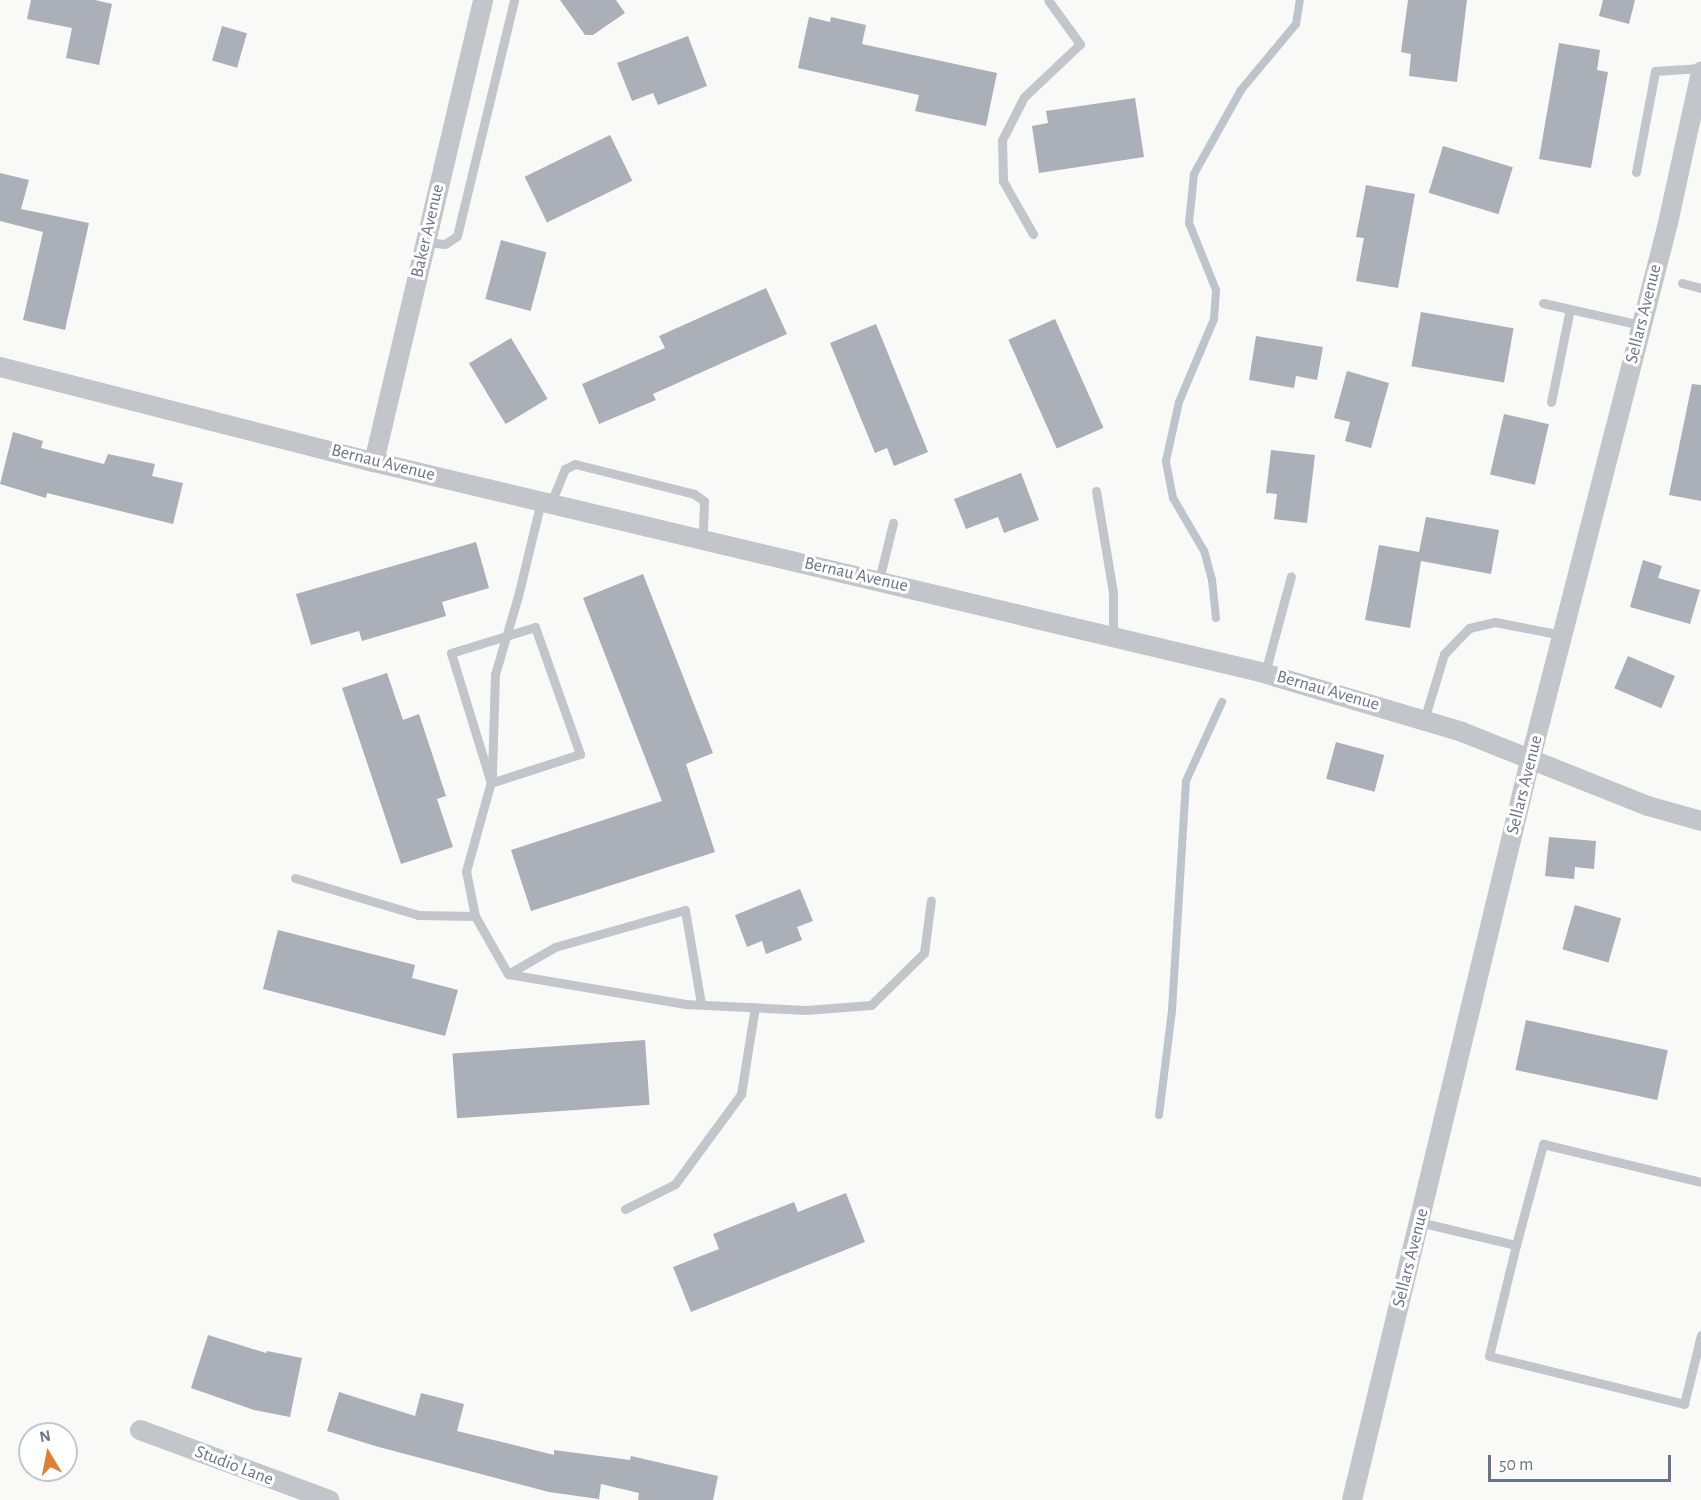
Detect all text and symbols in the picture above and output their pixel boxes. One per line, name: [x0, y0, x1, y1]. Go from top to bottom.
street label: Baker Avenue: [407, 182, 449, 280]
street label: Sellars Avenue: [1621, 262, 1667, 366]
street label: Bernau Avenue: [329, 440, 437, 486]
street label: Bernau Avenue: [802, 553, 910, 597]
street label: Bernau Avenue: [1274, 666, 1382, 716]
street label: Sellars Avenue: [1502, 733, 1548, 837]
street label: Sellars Avenue: [1388, 1206, 1434, 1310]
north arrow: [18, 1422, 78, 1482]
text: N: [38, 1427, 52, 1445]
street label: Studio Lane: [192, 1441, 276, 1491]
scale bar: [1491, 1443, 1674, 1481]
text: 50 m: [1499, 1456, 1533, 1474]

